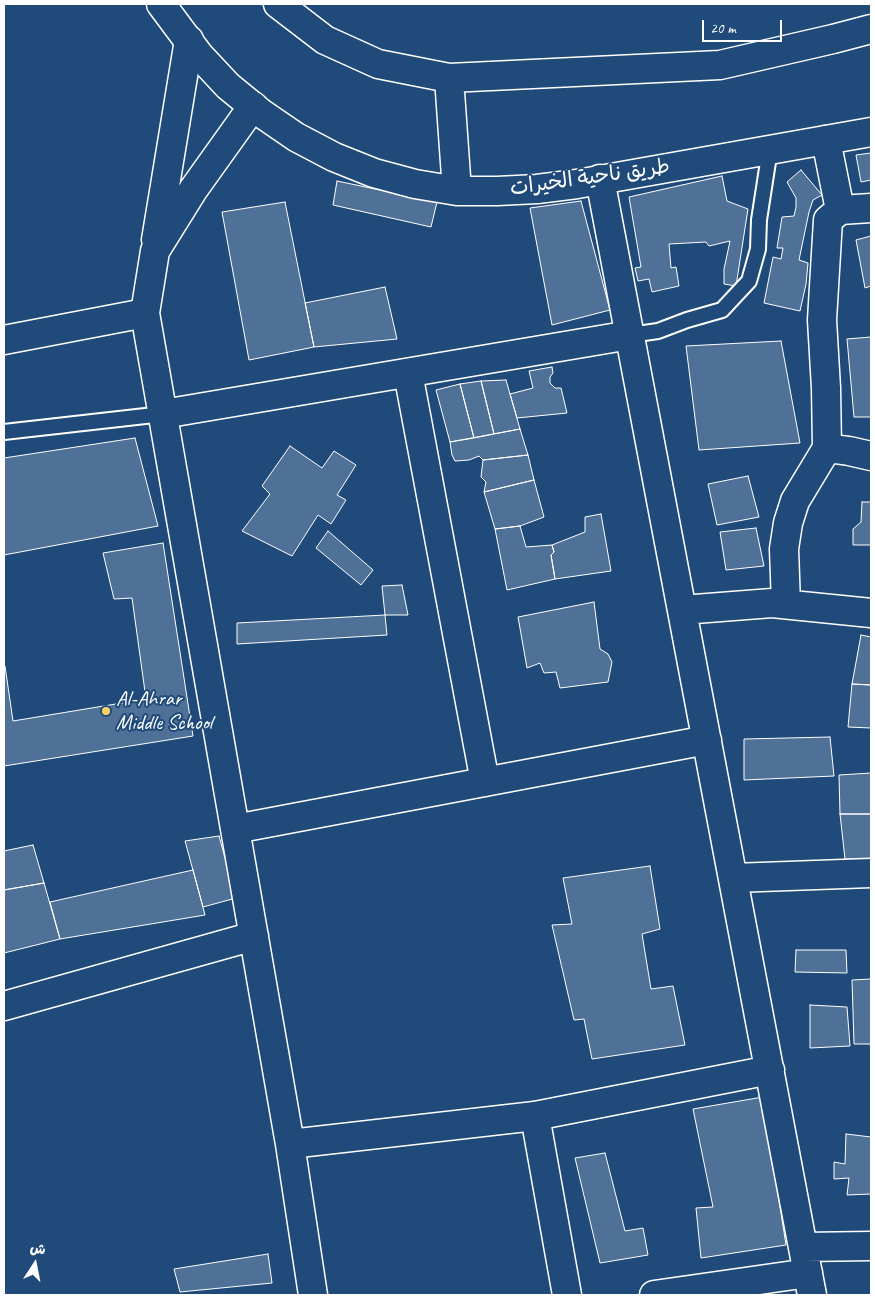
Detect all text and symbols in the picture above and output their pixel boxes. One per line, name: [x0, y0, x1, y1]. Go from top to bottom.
scale bar: [705, 10, 785, 42]
text: 20 m: [710, 19, 736, 38]
street label: طريق ناحية الخيرات: [509, 154, 671, 202]
place label: Al-Ahrar Middle School: [116, 686, 212, 736]
marker: Al-Ahrar Middle School: [100, 705, 112, 717]
north arrow: [10, 1239, 60, 1289]
text: ش: [29, 1239, 47, 1259]

